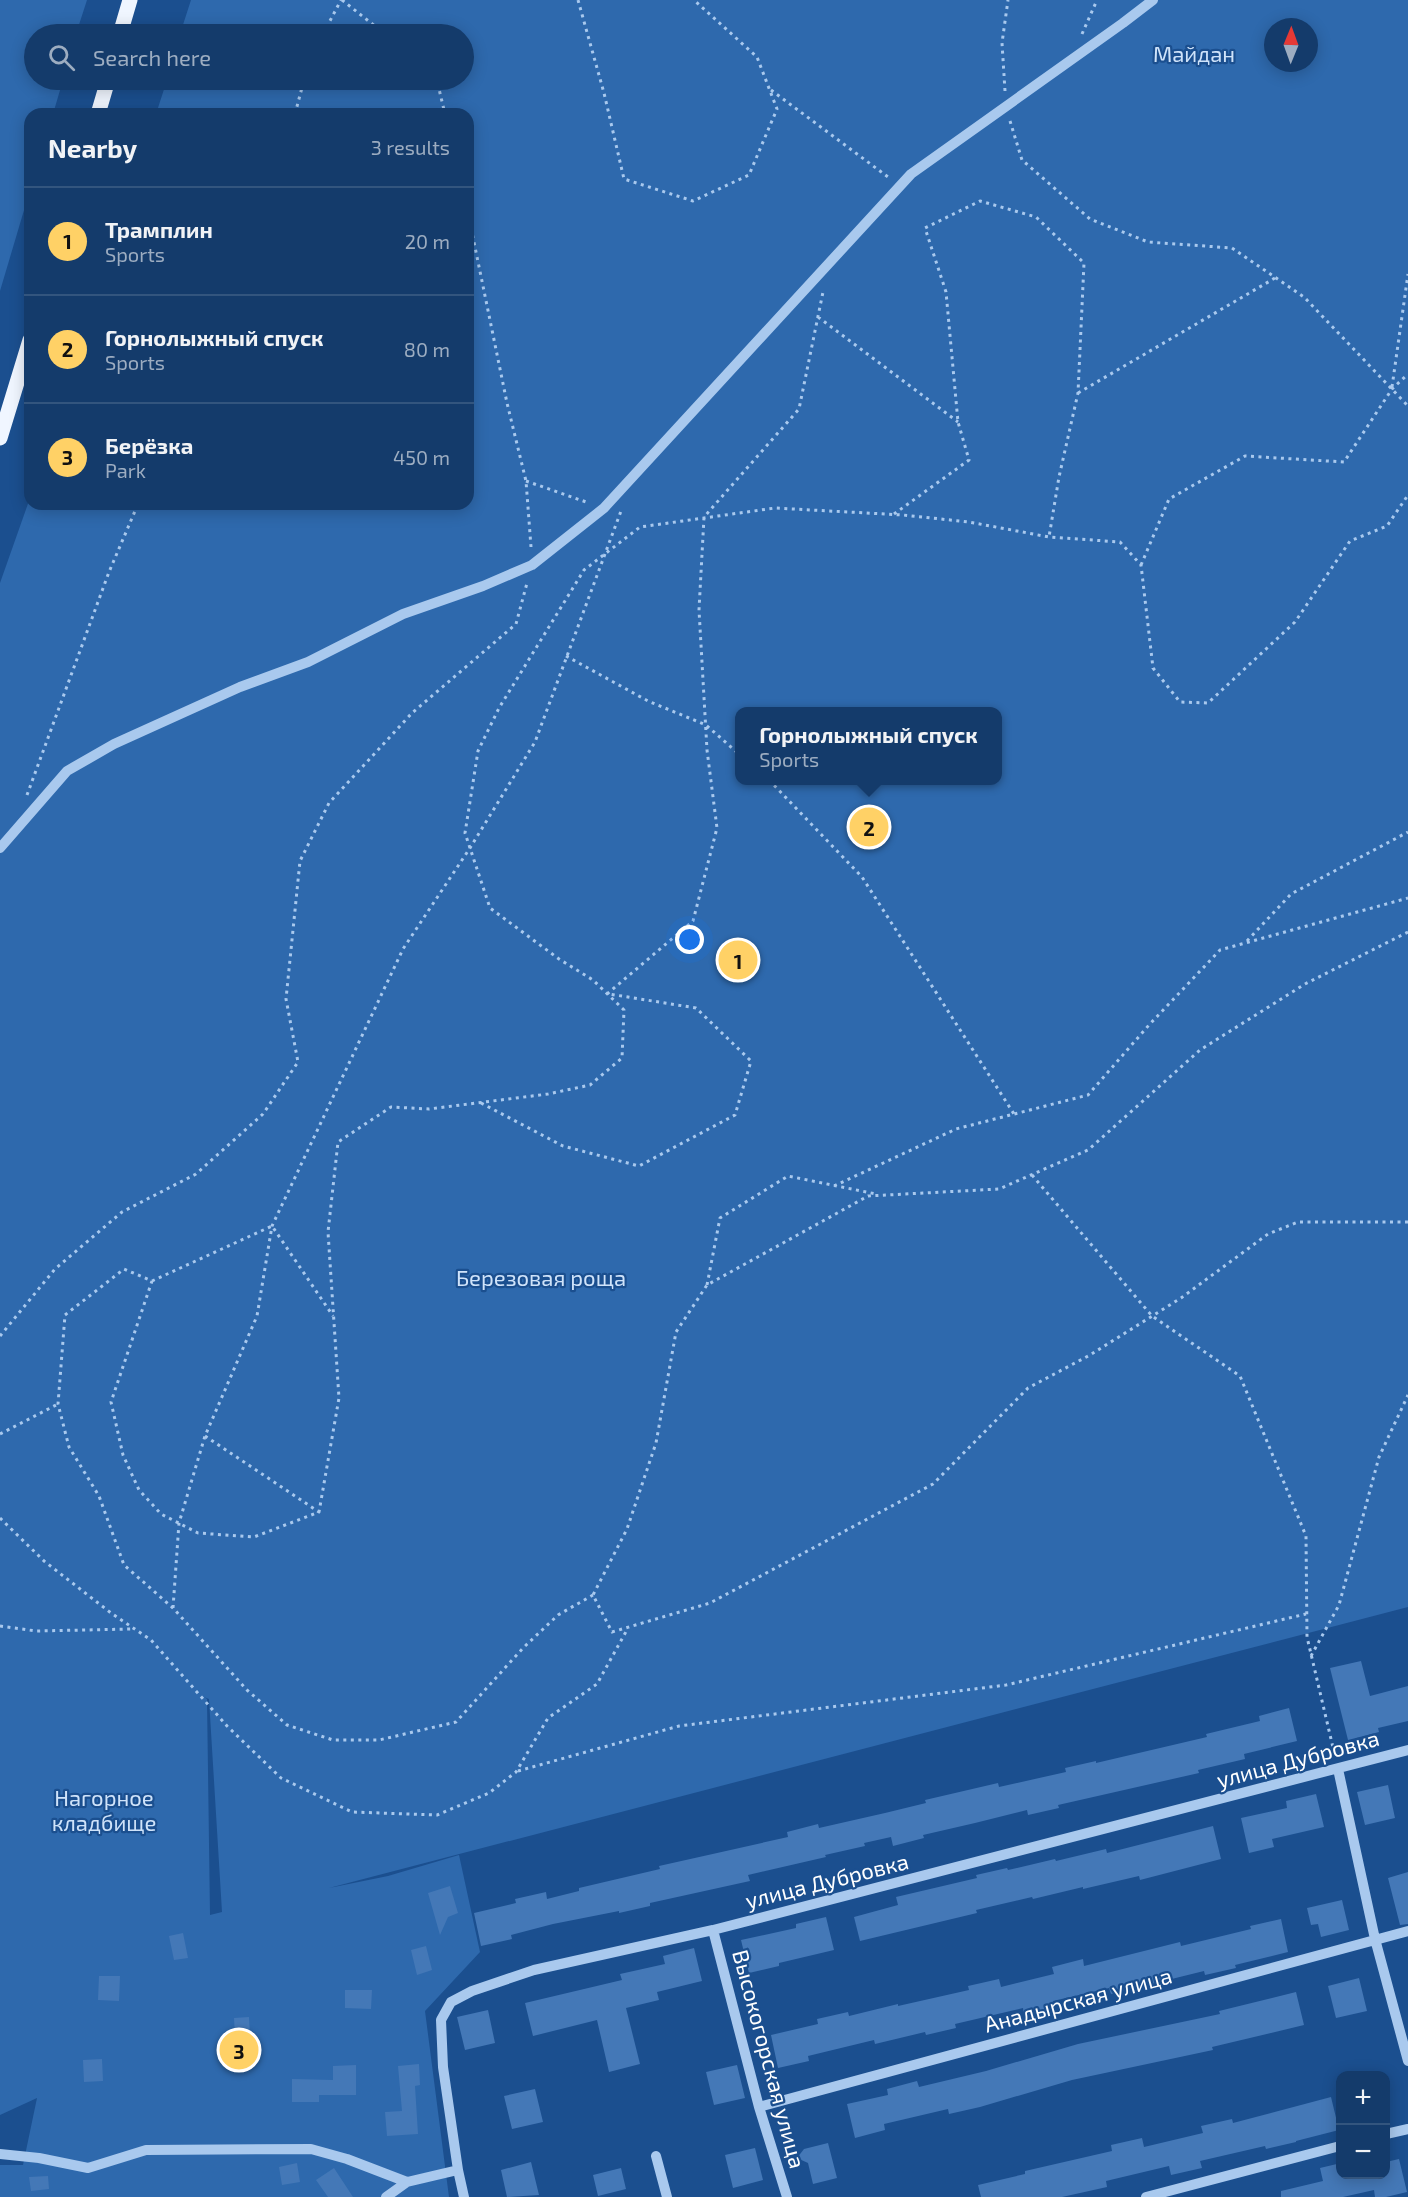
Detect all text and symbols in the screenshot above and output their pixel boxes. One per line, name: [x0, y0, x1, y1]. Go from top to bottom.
north arrow: [1264, 18, 1318, 72]
search box: [24, 24, 474, 90]
park label: Майдан: [1153, 40, 1235, 66]
icon: search: [45, 41, 78, 74]
text: Search here: [93, 44, 211, 70]
text: Nearby: [48, 132, 137, 163]
text: 3 results: [371, 135, 450, 159]
text: Трамплин: [105, 216, 213, 242]
text: 1: [63, 229, 72, 253]
text: 20 m: [405, 229, 450, 253]
text: Sports: [105, 242, 165, 266]
text: Горнолыжный спуск: [105, 324, 324, 350]
text: 2: [62, 337, 73, 361]
text: 80 m: [404, 337, 450, 361]
text: Sports: [105, 350, 165, 374]
text: Берёзка: [105, 432, 193, 458]
text: 3: [62, 445, 73, 469]
text: 450 m: [393, 445, 450, 469]
text: Park: [105, 458, 146, 482]
popup: [735, 707, 1002, 785]
text: Горнолыжный спуск: [759, 721, 978, 747]
text: Sports: [759, 747, 819, 771]
pin: 2: [850, 804, 888, 850]
your location: [675, 925, 704, 954]
pin: 1: [718, 938, 758, 982]
park label: Березовая роща: [456, 1264, 626, 1290]
street label: улица Дубровка: [1214, 1724, 1382, 1793]
park label: Нагорное кладбище: [52, 1784, 156, 1835]
street label: улица Дубровка: [742, 1847, 911, 1914]
street label: Высокогорская улица: [727, 1947, 812, 2171]
street label: Анадырская улица: [981, 1961, 1175, 2038]
pin: 3: [220, 2028, 258, 2072]
map controls: [1336, 2071, 1390, 2179]
button: +: [1336, 2071, 1390, 2125]
button: −: [1336, 2125, 1390, 2179]

